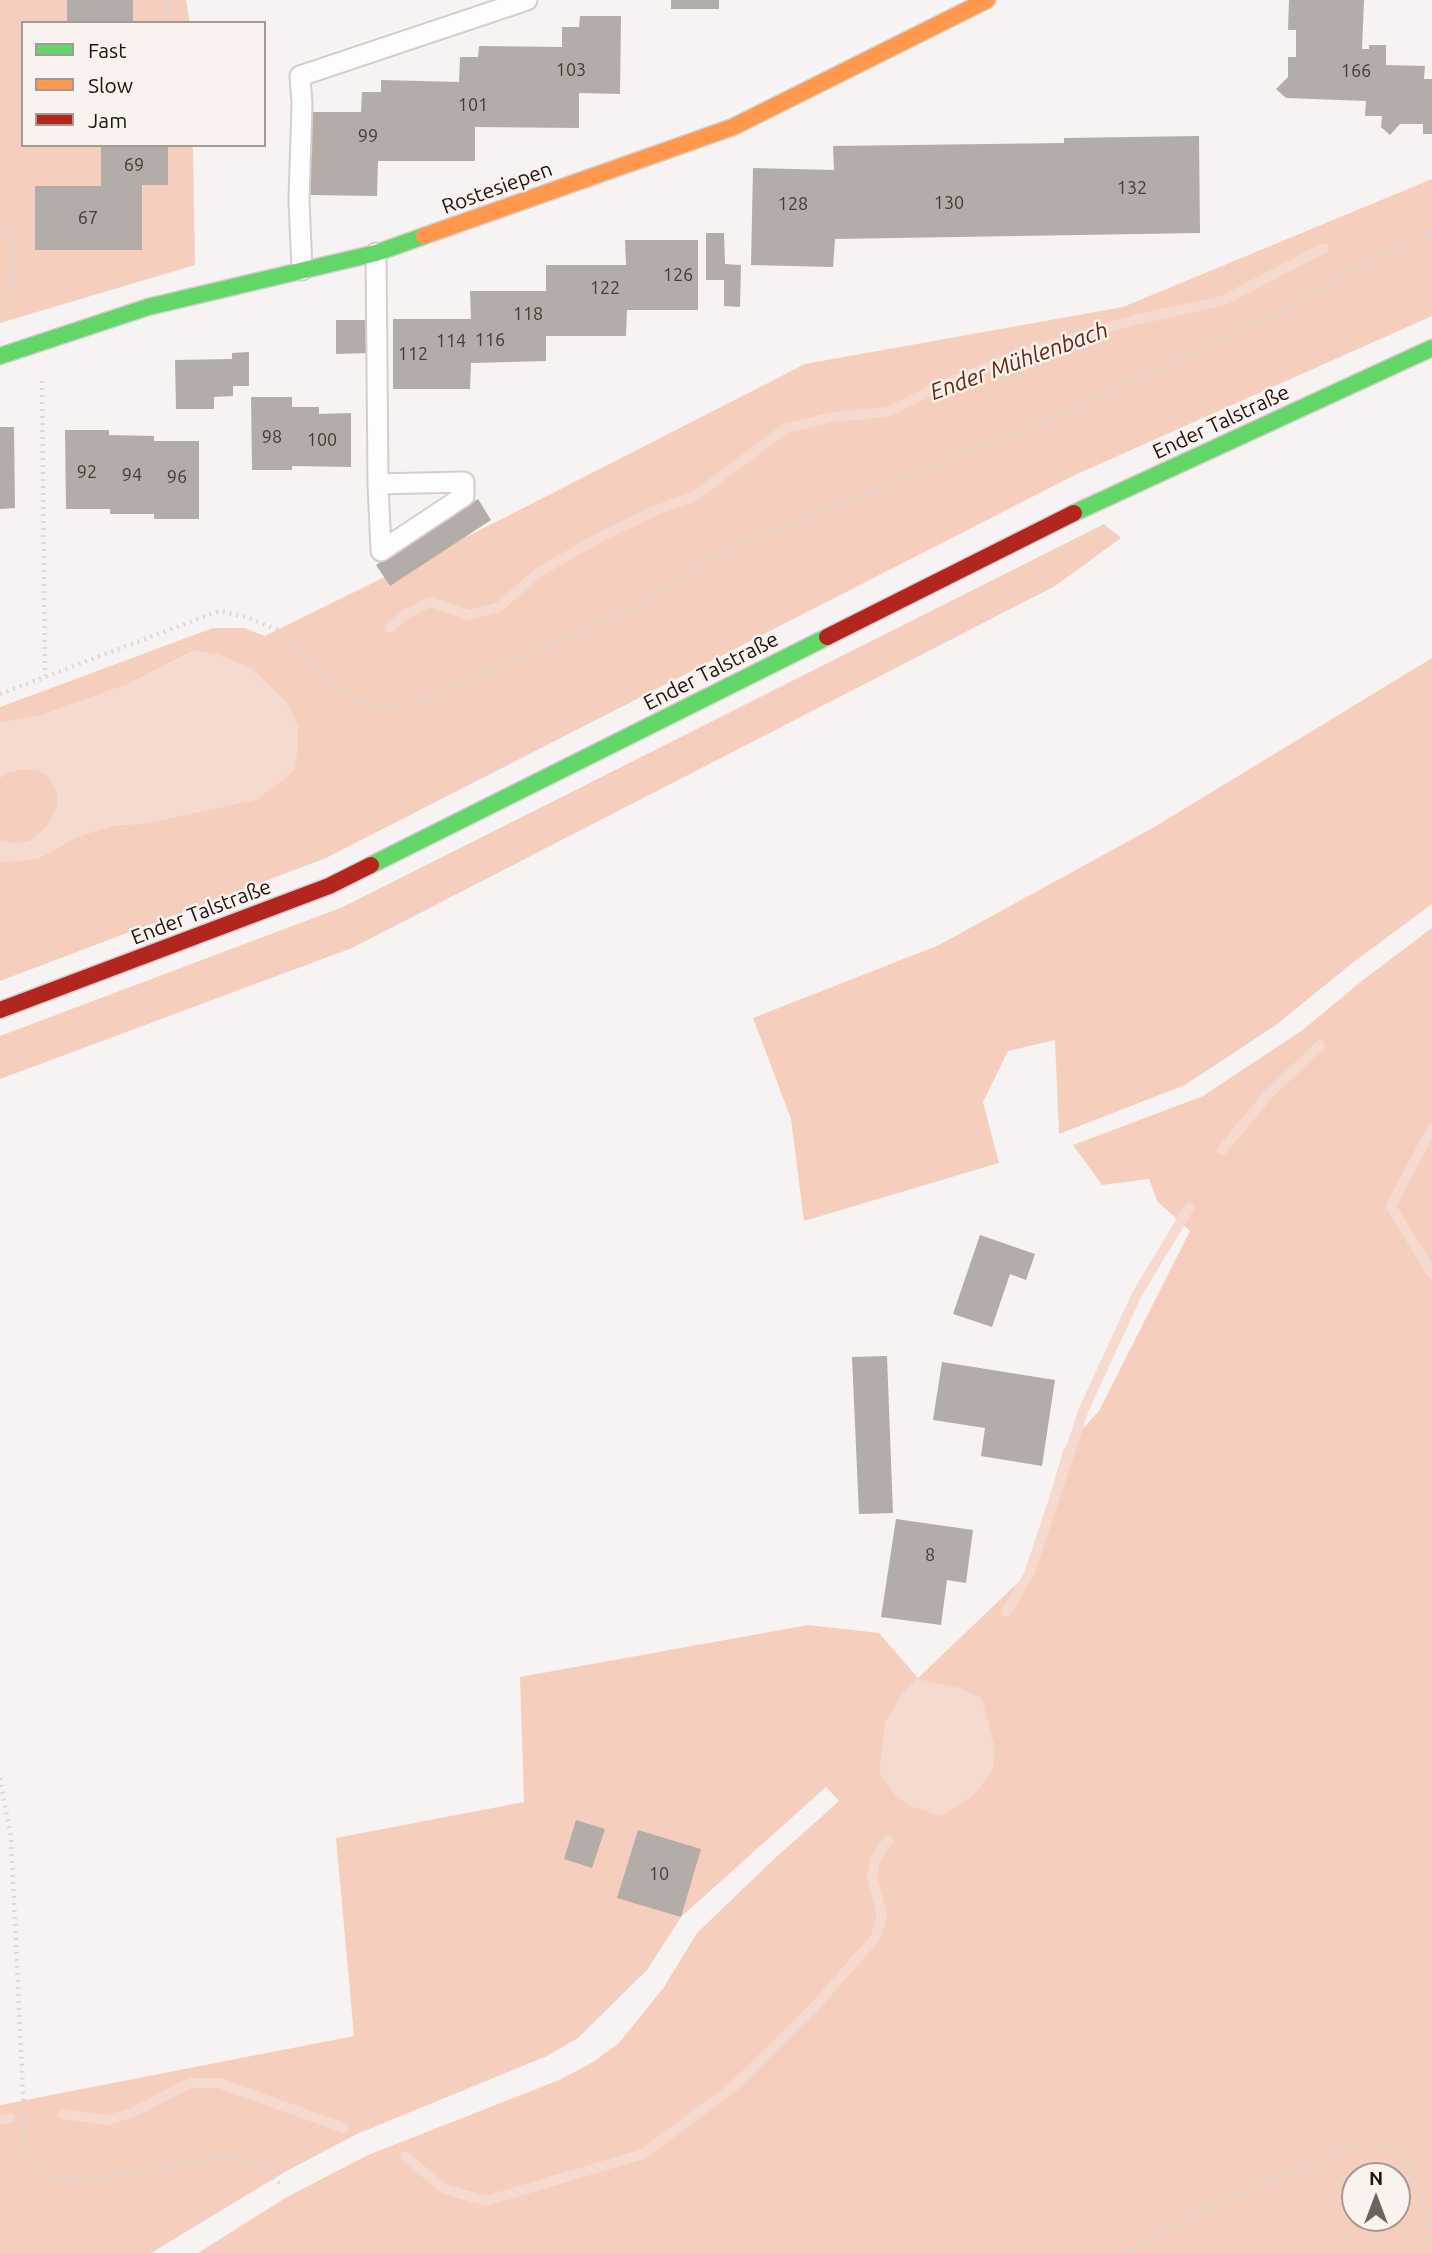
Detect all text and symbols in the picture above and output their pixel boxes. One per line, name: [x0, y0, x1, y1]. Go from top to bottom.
legend: [21, 21, 266, 147]
text: Fast: [88, 38, 126, 62]
house number: 103: [556, 59, 586, 81]
house number: 166: [1341, 60, 1371, 82]
text: Slow: [88, 73, 133, 97]
house number: 101: [458, 94, 488, 116]
text: Jam: [88, 108, 127, 132]
house number: 99: [358, 125, 378, 147]
house number: 69: [124, 154, 144, 176]
street label: Rostesiepen: [438, 156, 556, 220]
house number: 132: [1117, 177, 1147, 199]
house number: 130: [934, 192, 964, 214]
house number: 128: [778, 193, 808, 215]
house number: 67: [78, 207, 98, 229]
house number: 126: [663, 264, 693, 286]
house number: 122: [590, 277, 620, 299]
house number: 118: [513, 303, 543, 325]
water label: Ender Mühlenbach: [926, 316, 1112, 406]
house number: 116: [475, 329, 505, 351]
house number: 114: [436, 330, 466, 352]
house number: 112: [398, 343, 428, 365]
street label: Ender Talstraße: [1149, 379, 1293, 465]
house number: 98: [262, 426, 282, 448]
house number: 100: [307, 429, 337, 451]
house number: 92: [77, 461, 97, 483]
house number: 94: [122, 464, 142, 486]
house number: 96: [167, 466, 187, 488]
street label: Ender Talstraße: [639, 626, 783, 716]
street label: Ender Talstraße: [127, 874, 275, 950]
house number: 8: [925, 1544, 935, 1566]
house number: 10: [649, 1863, 669, 1885]
north arrow: [1341, 2162, 1411, 2232]
text: N: [1369, 2167, 1383, 2189]

